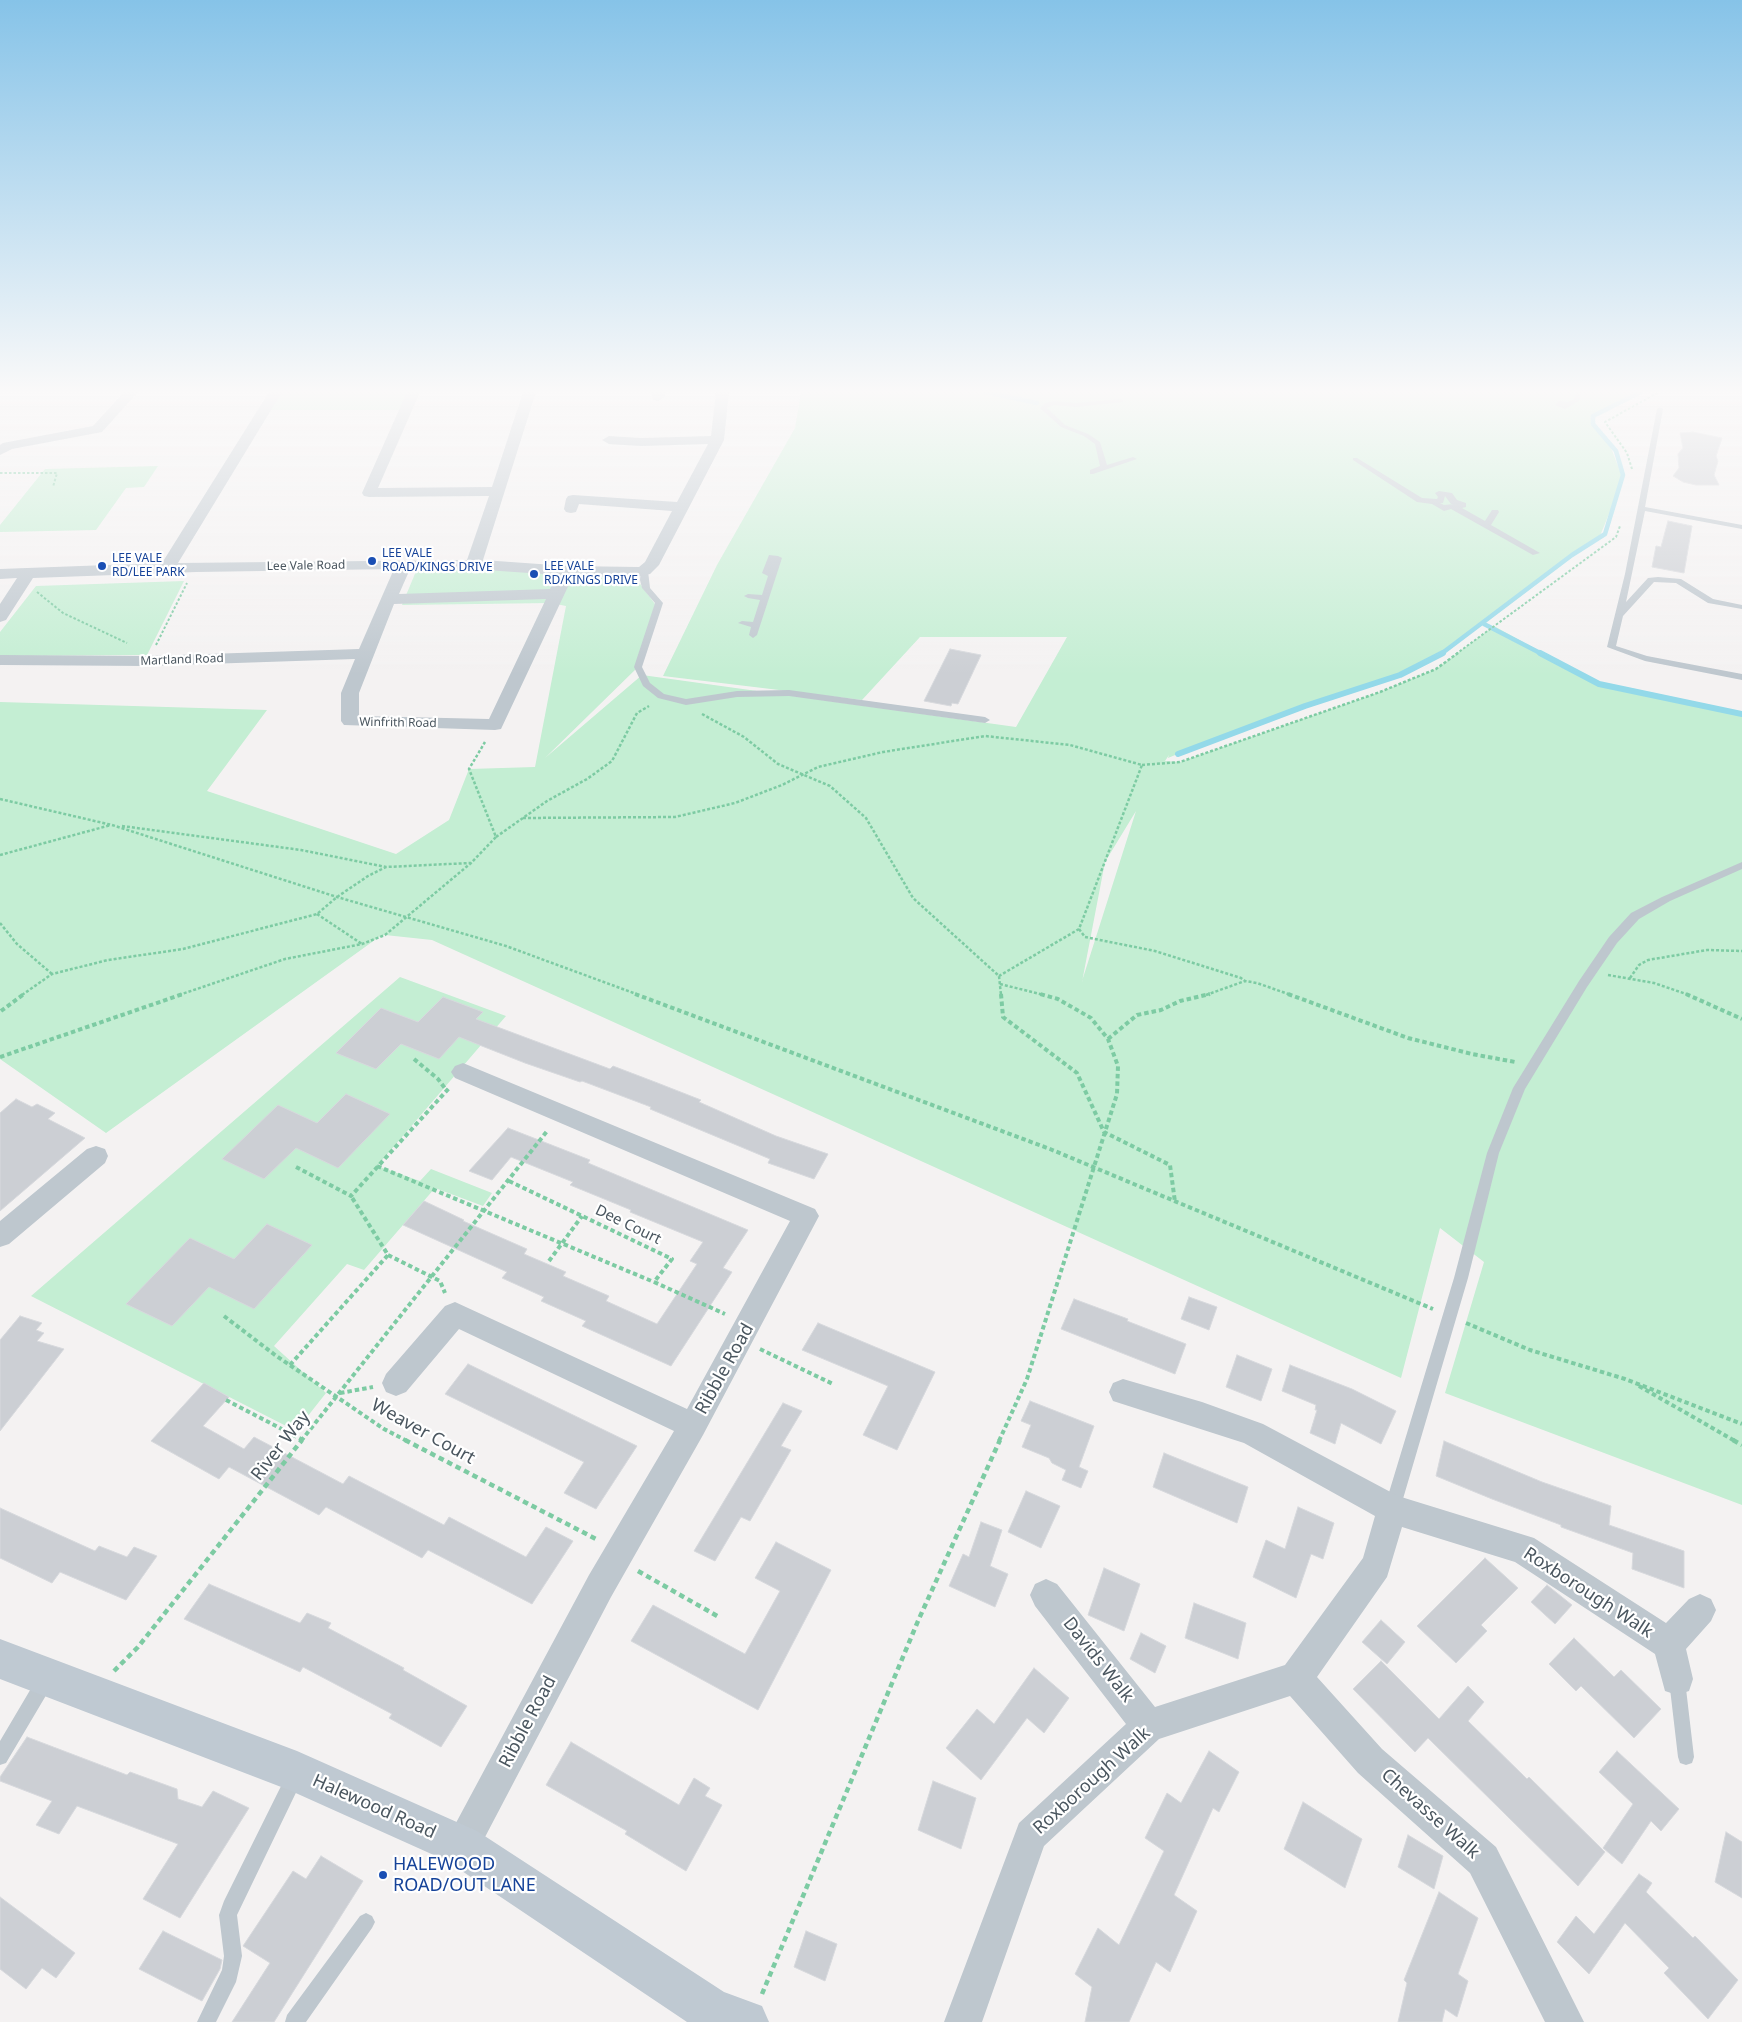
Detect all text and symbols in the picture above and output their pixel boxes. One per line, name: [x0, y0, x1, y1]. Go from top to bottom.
place label: LEE VALE ROAD/KINGS DRIVE: [382, 547, 493, 575]
place label: LEE VALE RD/LEE PARK: [112, 552, 185, 580]
marker: LEE VALE ROAD/KINGS DRIVE: [366, 555, 378, 567]
street label: Lee Vale Road: [267, 558, 345, 574]
marker: LEE VALE RD/LEE PARK: [96, 560, 108, 572]
place label: LEE VALE RD/KINGS DRIVE: [544, 560, 638, 588]
marker: LEE VALE RD/KINGS DRIVE: [528, 568, 540, 580]
street label: Martland Road: [140, 651, 224, 669]
street label: Winfrith Road: [359, 715, 437, 731]
street label: Dee Court: [592, 1201, 664, 1249]
street label: Ribble Road: [691, 1320, 759, 1418]
street label: Weaver Court: [367, 1395, 479, 1469]
street label: River Way: [247, 1407, 315, 1485]
street label: Roxborough Walk: [1519, 1543, 1657, 1643]
street label: Davids Walk: [1058, 1613, 1138, 1707]
street label: Ribble Road: [495, 1672, 561, 1772]
street label: Roxborough Walk: [1029, 1723, 1155, 1839]
street label: Chevasse Walk: [1377, 1764, 1483, 1864]
street label: Halewood Road: [309, 1770, 439, 1844]
place label: HALEWOOD ROAD/OUT LANE: [393, 1854, 536, 1896]
marker: HALEWOOD ROAD/OUT LANE: [377, 1869, 389, 1881]

